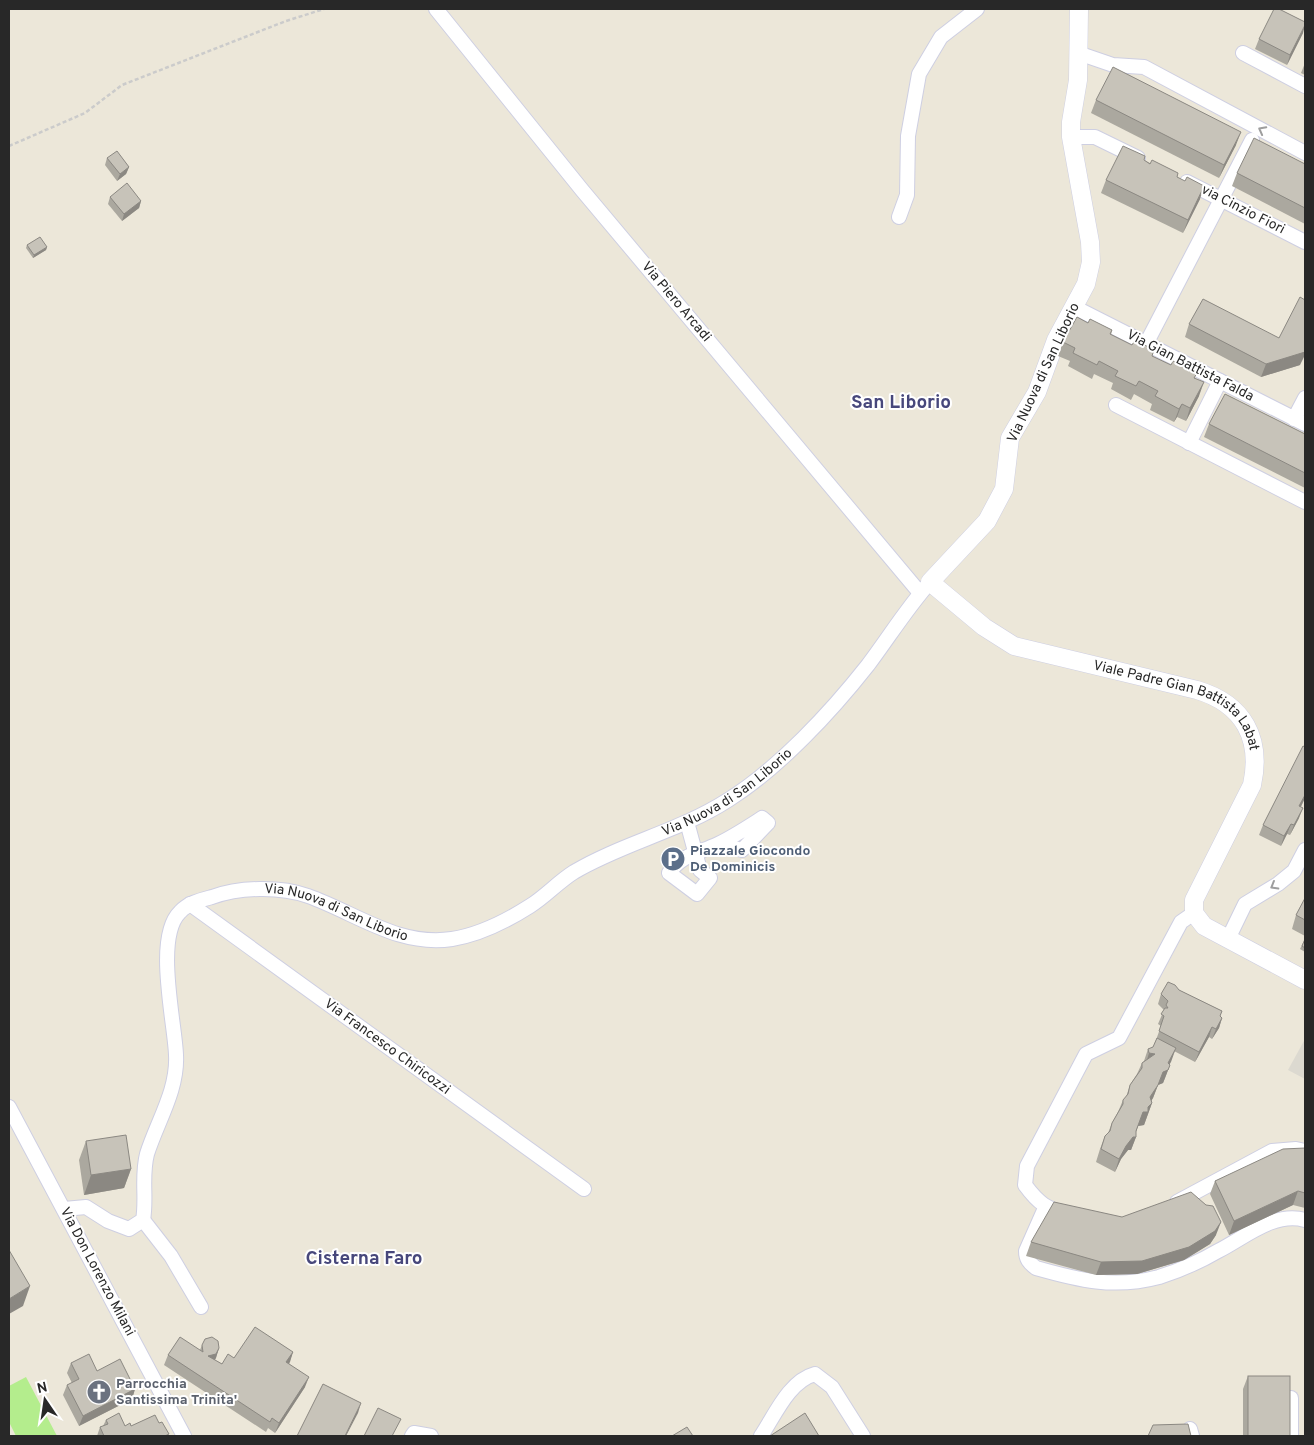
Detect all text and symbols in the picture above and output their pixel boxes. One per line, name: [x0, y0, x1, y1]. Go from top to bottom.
one-way arrow: [1258, 126, 1267, 136]
street label: via Cinzio Fiori: [1198, 182, 1288, 238]
street label: Via Piero Arcadi: [638, 258, 714, 346]
street label: Via Nuova di San Liborio: [1004, 300, 1084, 446]
street label: Via Gian Battista Falda: [1123, 327, 1257, 405]
district label: San Liborio: [851, 391, 951, 415]
street label: Viale Padre Gian Battista Labat: [1091, 657, 1262, 752]
street label: Via Nuova di San Liborio: [659, 745, 796, 840]
place label: Piazzale Giocondo De Dominicis: [690, 843, 810, 876]
parking icon: Piazzale Giocondo De Dominicis: [660, 846, 686, 872]
street label: Via Nuova di San Liborio: [264, 880, 410, 945]
one-way arrow: [1270, 880, 1279, 890]
street label: Via Francesco Chiricozzi: [321, 995, 453, 1099]
street label: Via Don Lorenzo Milani: [56, 1205, 138, 1339]
district label: Cisterna Faro: [305, 1247, 423, 1271]
north arrow: [20, 1375, 70, 1425]
place label: Parrocchia Santissima Trinita': [116, 1376, 237, 1409]
text: N: [36, 1379, 49, 1398]
church icon: Parrocchia Santissima Trinita': [86, 1379, 112, 1405]

